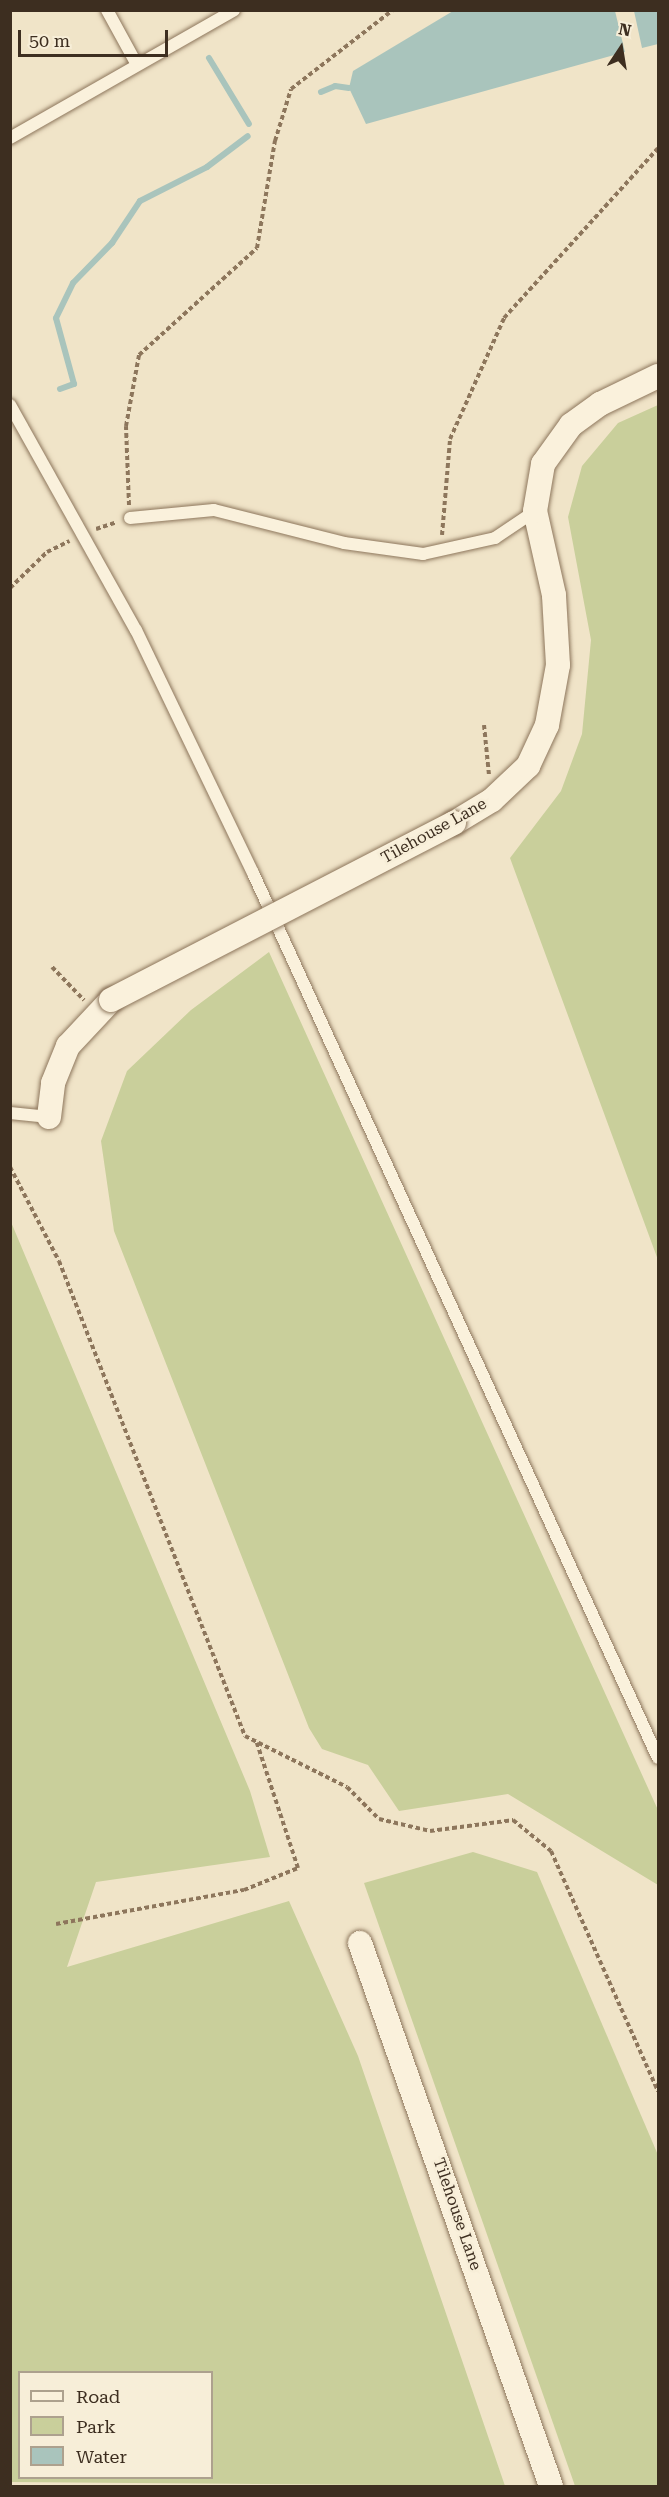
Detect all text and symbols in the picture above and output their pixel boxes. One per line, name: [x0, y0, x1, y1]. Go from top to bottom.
scale bar: [21, 18, 171, 56]
north arrow: [591, 18, 651, 78]
text: N: [617, 19, 633, 40]
text: 50 m: [29, 30, 70, 51]
street label: Tilehouse Lane: [378, 794, 490, 868]
street label: Tilehouse Lane: [429, 2155, 485, 2273]
legend: [18, 2371, 213, 2479]
text: Road: [76, 2386, 120, 2407]
text: Park: [76, 2416, 116, 2437]
text: Water: [76, 2446, 127, 2467]

